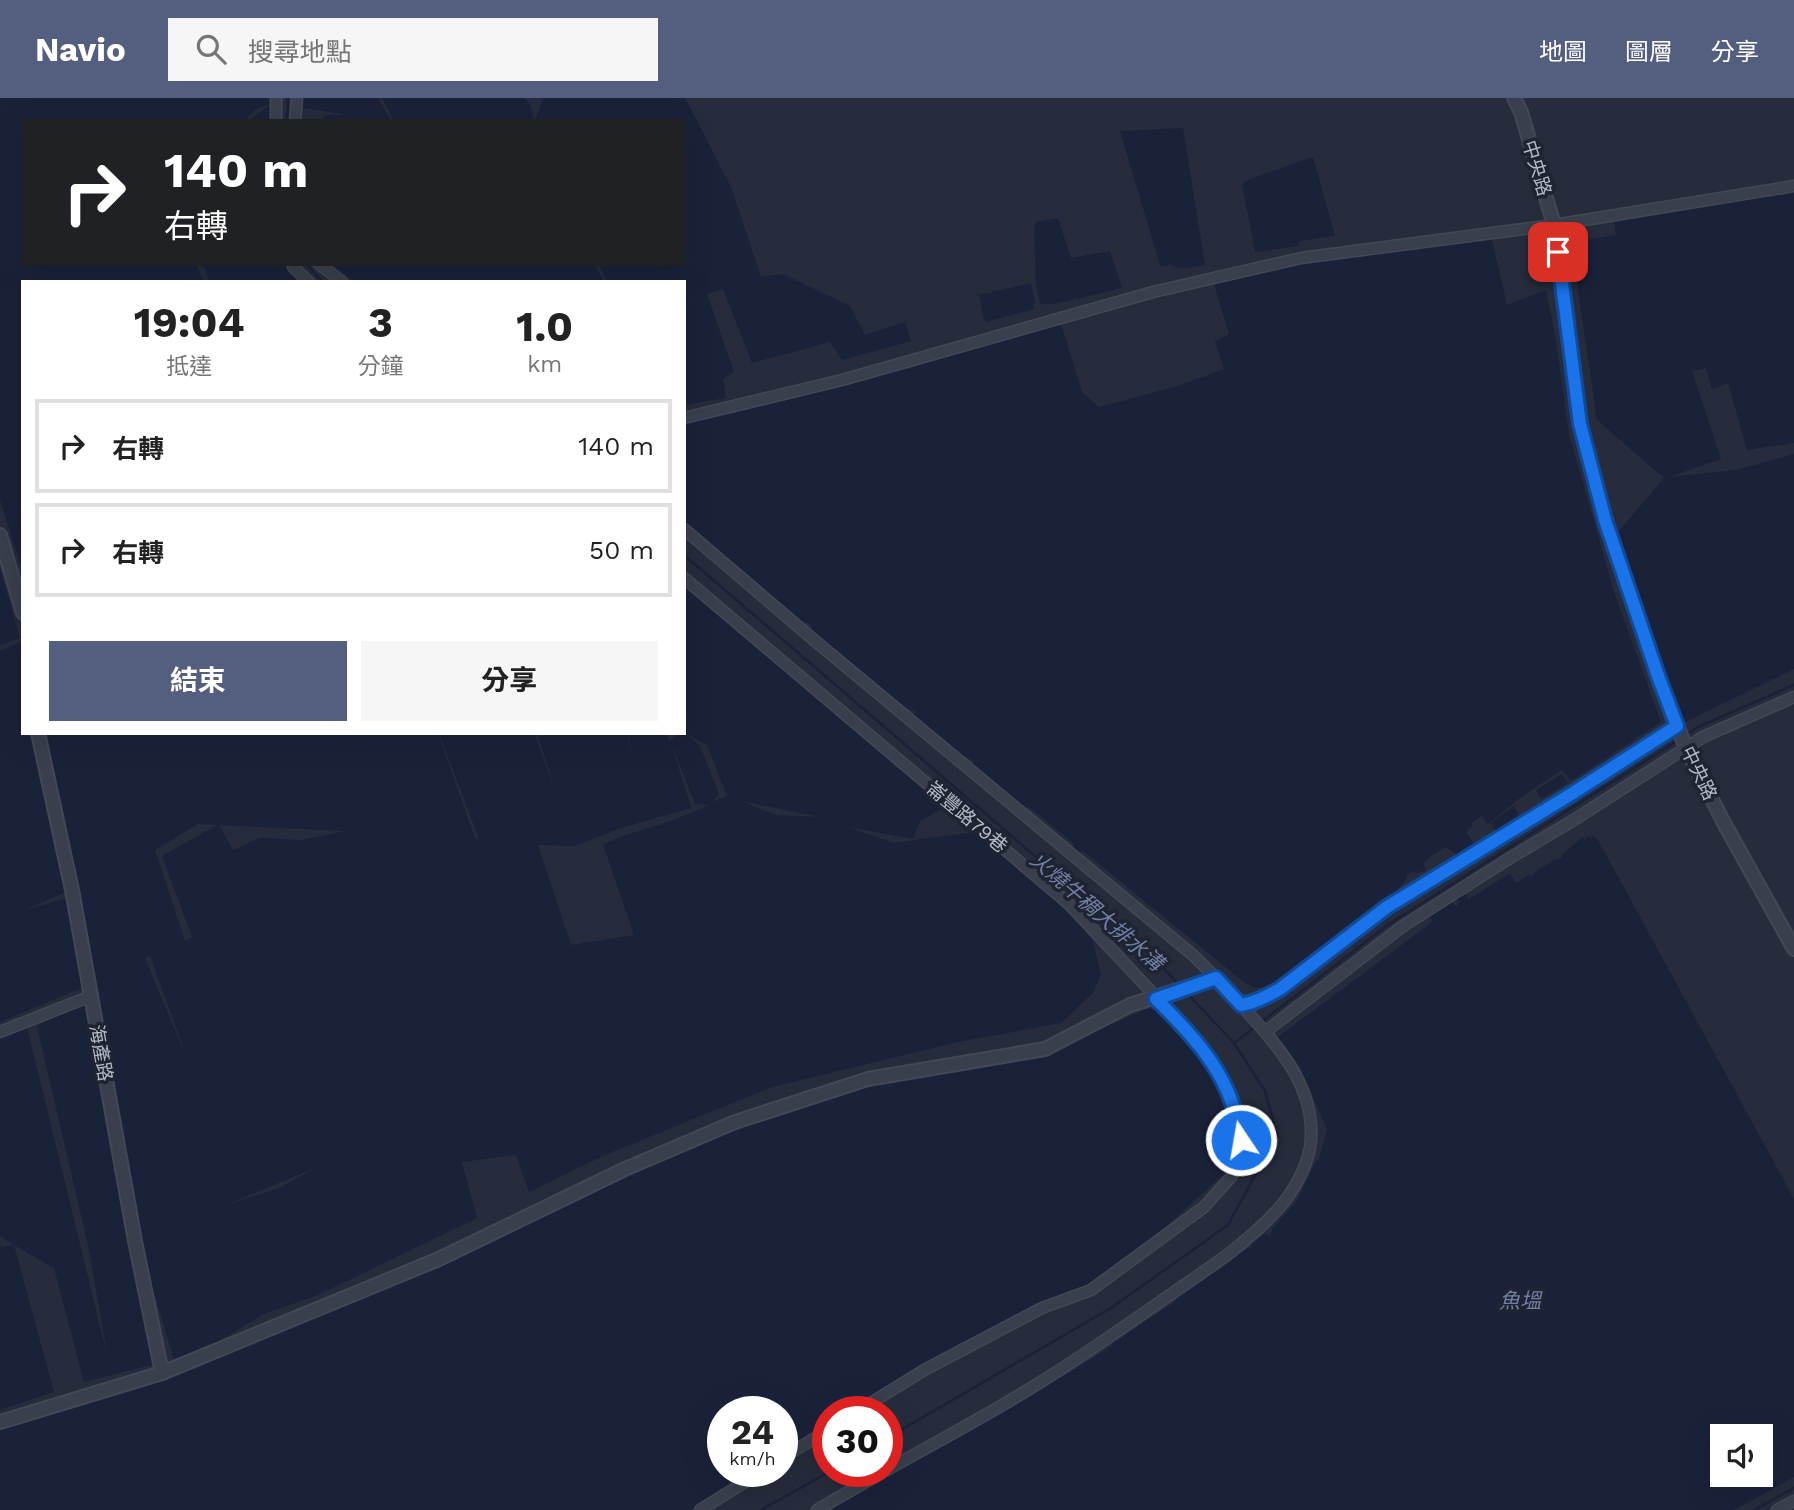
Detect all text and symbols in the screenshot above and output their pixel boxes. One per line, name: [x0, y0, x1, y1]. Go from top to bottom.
search box: [168, 18, 658, 81]
text: Navio: [35, 30, 126, 69]
icon: search: [192, 30, 230, 68]
text: 搜尋地點: [248, 37, 352, 67]
text: 地圖: [1539, 38, 1587, 66]
text: 圖層: [1625, 38, 1673, 66]
text: 分享: [1711, 38, 1759, 66]
street label: 中央路: [1518, 137, 1556, 199]
text: 140 m: [164, 141, 308, 199]
icon: right: [49, 147, 140, 238]
text: 右轉: [164, 207, 228, 245]
pin: [1528, 222, 1588, 282]
icon: arrive: [1539, 233, 1577, 271]
text: 19:04: [134, 298, 245, 347]
text: 3: [368, 298, 393, 347]
text: 1.0: [516, 302, 573, 351]
text: km: [527, 351, 562, 378]
text: 抵達: [166, 353, 212, 380]
text: 分鐘: [357, 353, 403, 380]
icon: right: [53, 427, 91, 465]
text: 140 m: [578, 431, 654, 461]
text: 右轉: [112, 434, 164, 464]
icon: right: [53, 531, 91, 569]
text: 50 m: [589, 535, 654, 565]
text: 右轉: [112, 538, 164, 568]
button: 結束: [49, 641, 347, 721]
button: 分享: [361, 641, 658, 721]
street label: 中央路: [1676, 742, 1722, 804]
street label: 崙豐路79巷: [922, 777, 1012, 857]
water label: 火燒牛稠大排水溝: [1025, 846, 1171, 978]
street label: 海產路: [85, 1023, 117, 1083]
position arrow: [1204, 1103, 1278, 1177]
water label: 魚塭: [1499, 1288, 1543, 1313]
speed limit sign: 30: [812, 1396, 903, 1487]
text: 24: [731, 1411, 774, 1453]
map controls: [1710, 1424, 1773, 1487]
button: sound: [1710, 1424, 1773, 1487]
text: km/h: [729, 1448, 776, 1469]

